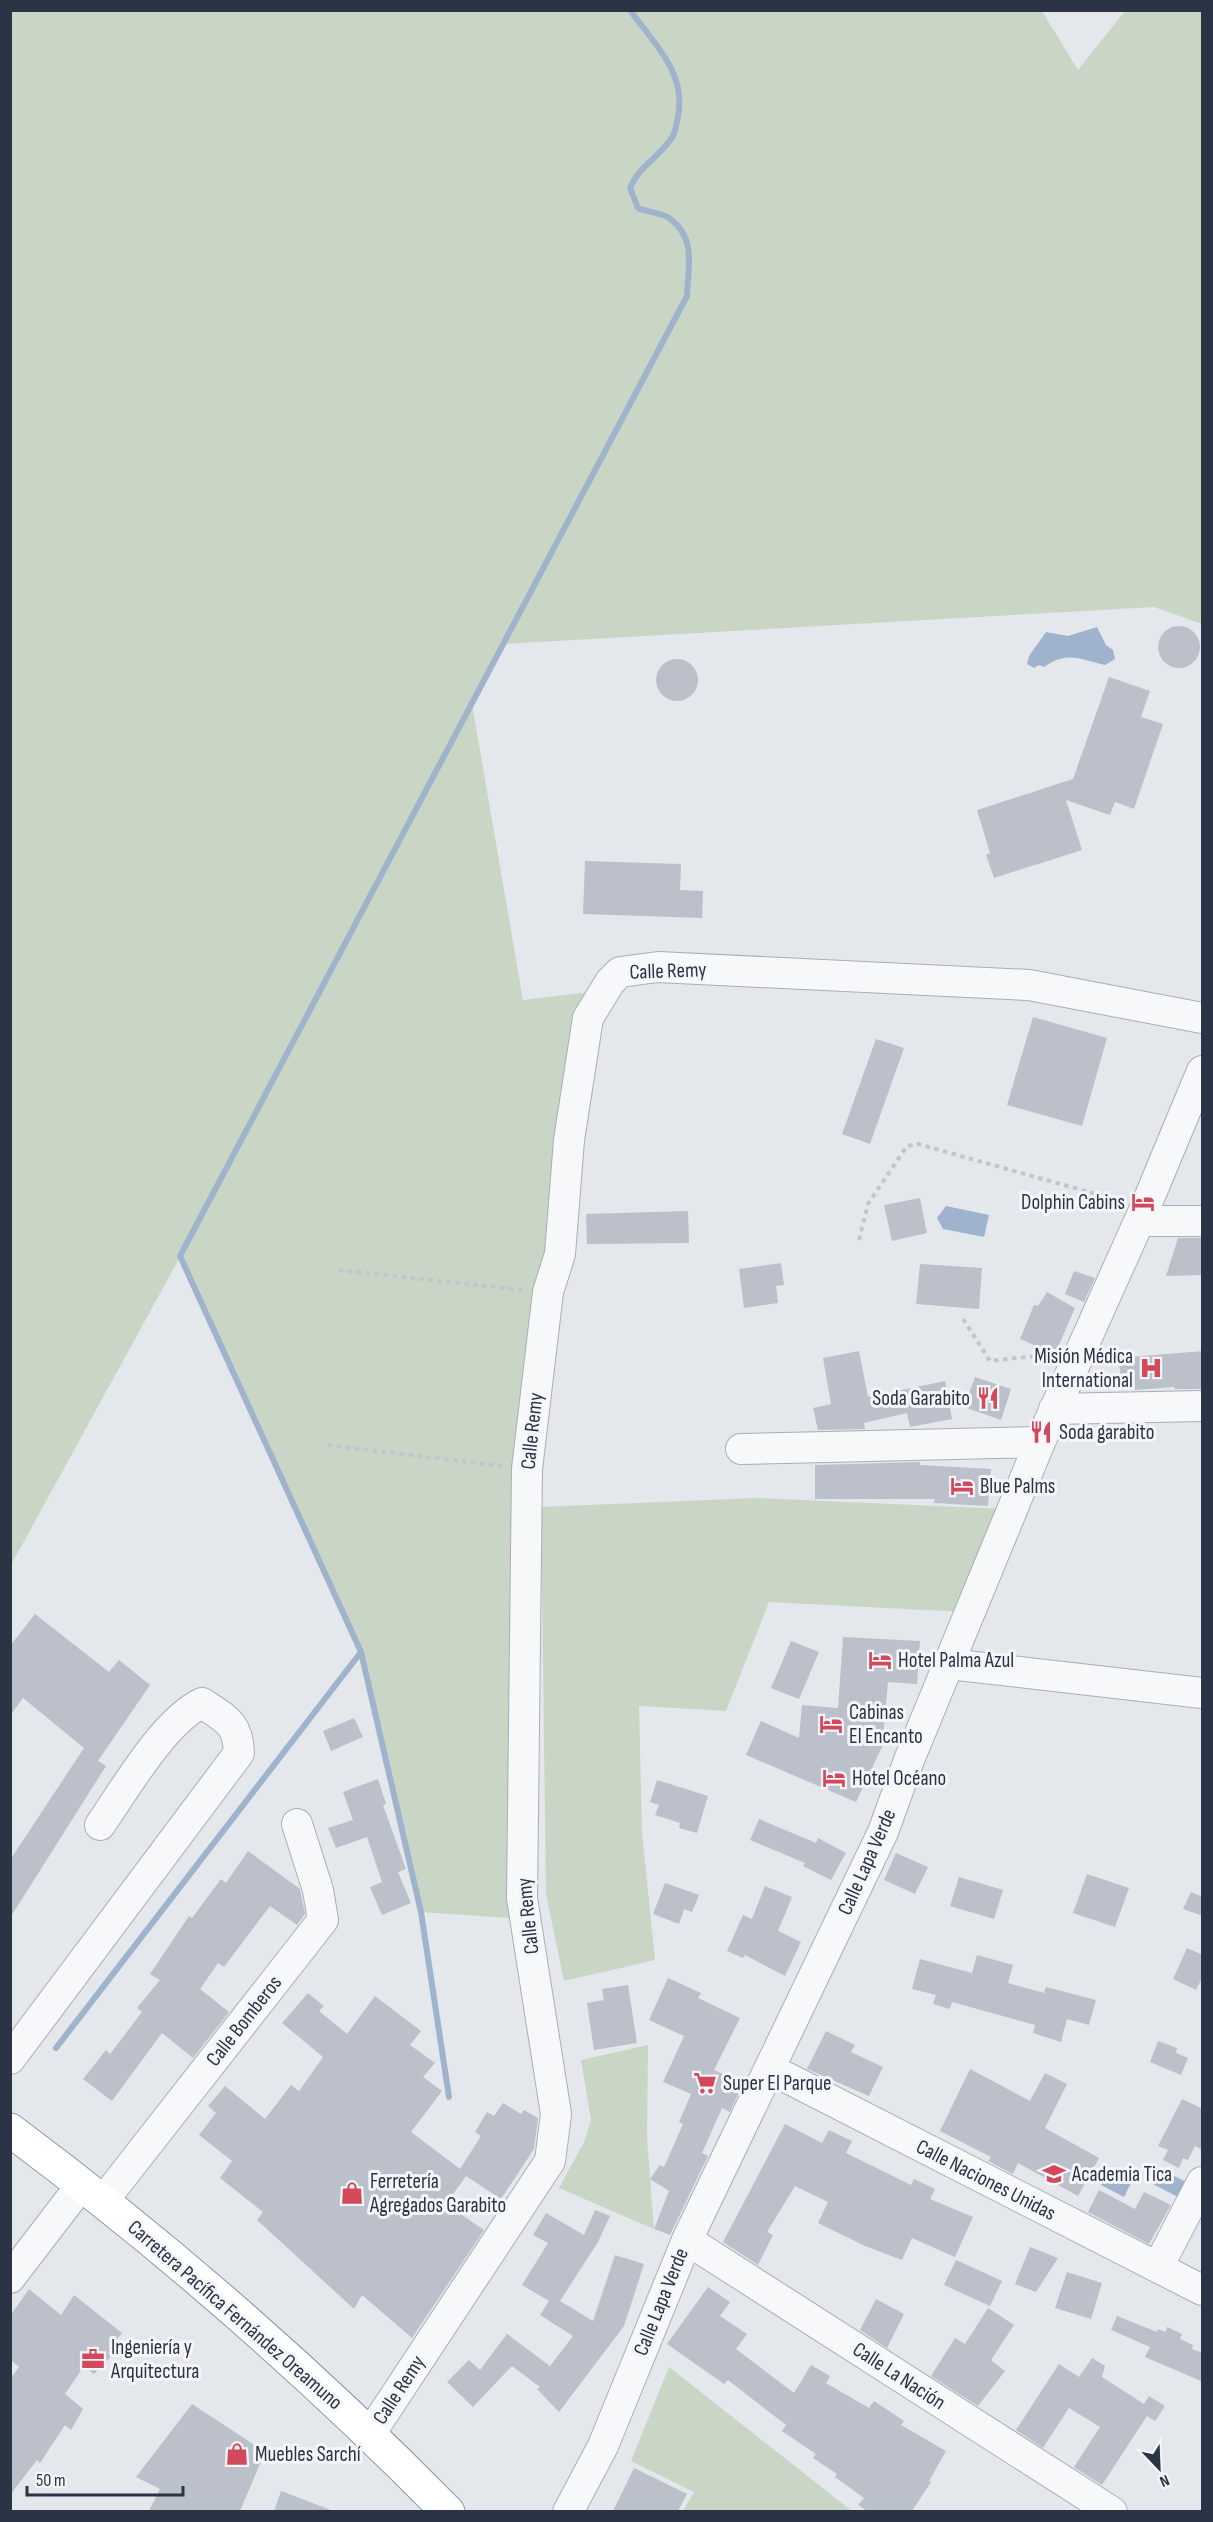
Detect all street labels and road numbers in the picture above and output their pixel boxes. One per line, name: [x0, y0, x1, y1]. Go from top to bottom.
street label: Calle Remy: [629, 957, 707, 985]
street label: Calle Remy: [516, 1391, 548, 1471]
street label: Calle Lapa Verde: [832, 1805, 902, 1919]
street label: Calle Remy: [512, 1876, 544, 1956]
street label: Calle Bomberos: [201, 1971, 287, 2071]
street label: Calle Naciones Unidas: [912, 2134, 1060, 2226]
street label: Carretera Pacífica Fernández Oreamuno: [123, 2215, 347, 2415]
street label: Calle Lapa Verde: [628, 2245, 694, 2359]
street label: Calle La Nación: [848, 2337, 950, 2415]
street label: Calle Remy: [368, 2351, 430, 2429]

